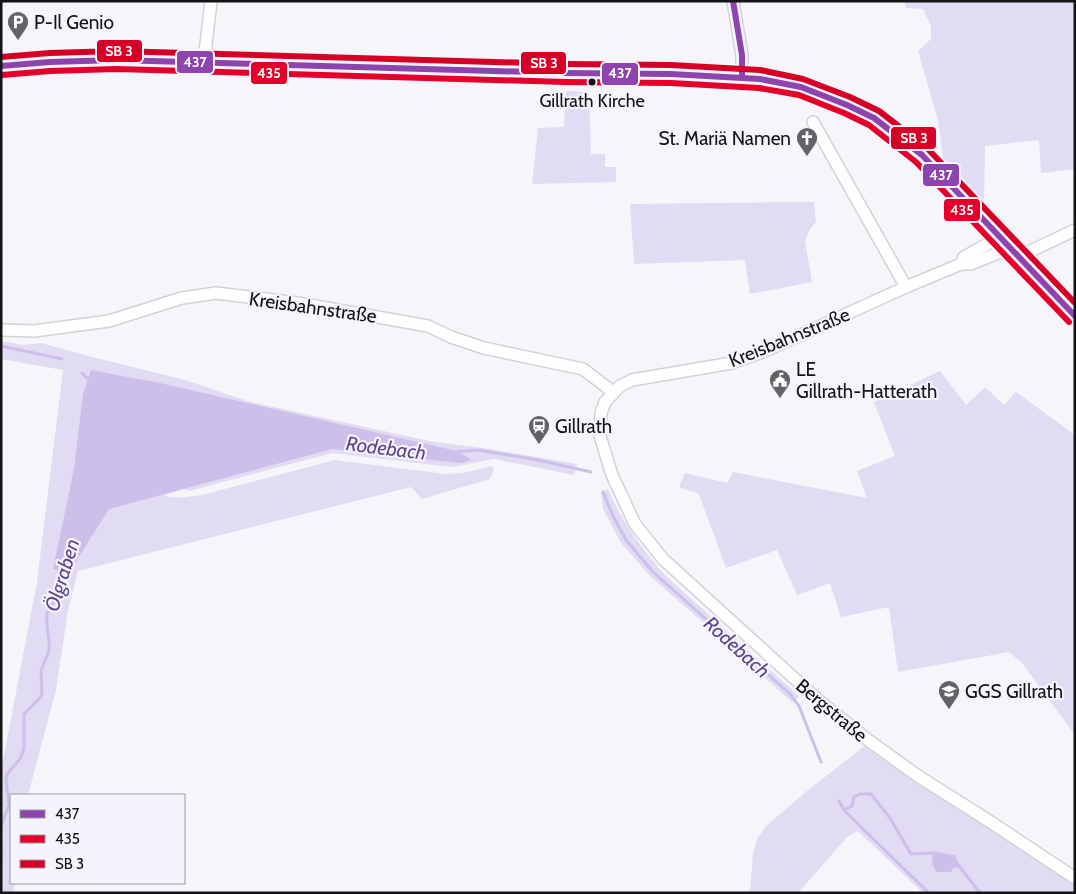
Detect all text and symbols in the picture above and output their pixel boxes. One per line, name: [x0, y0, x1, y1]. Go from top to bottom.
parking icon: P-Il Genio: [6, 10, 30, 41]
place label: P-Il Genio: [34, 11, 114, 34]
line badge: SB 3: [96, 39, 143, 63]
text: SB 3: [105, 42, 133, 60]
line badge: 437: [176, 50, 214, 74]
line badge: SB 3: [520, 51, 567, 75]
text: 437: [183, 53, 208, 71]
text: SB 3: [530, 54, 558, 72]
line badge: 435: [250, 61, 288, 85]
line badge: 437: [601, 62, 639, 86]
text: 435: [257, 64, 281, 82]
text: 437: [608, 64, 633, 82]
marker: Gillrath Kirche: [587, 77, 597, 87]
place label: Gillrath Kirche: [539, 90, 645, 112]
church icon: St. Mariä Namen: [795, 126, 819, 157]
line badge: SB 3: [890, 126, 937, 150]
place label: St. Mariä Namen: [658, 127, 791, 150]
text: SB 3: [900, 129, 928, 147]
line badge: 437: [922, 163, 960, 187]
text: 437: [929, 166, 954, 184]
line badge: 435: [943, 198, 981, 222]
text: 435: [950, 201, 974, 219]
street label: Kreisbahnstraße: [248, 287, 378, 328]
street label: Kreisbahnstraße: [725, 303, 853, 372]
place label: LE Gillrath-Hatterath: [796, 358, 937, 403]
public building icon: LE Gillrath-Hatterath: [768, 368, 792, 399]
station icon: Gillrath: [527, 414, 551, 445]
place label: Gillrath: [555, 415, 612, 438]
water label: Rodebach: [345, 431, 427, 465]
water label: Ölgraben: [40, 536, 84, 614]
water label: Rodebach: [699, 611, 775, 683]
street label: Bergstraße: [791, 674, 872, 747]
school or university icon: GGS Gillrath: [937, 679, 961, 710]
place label: GGS Gillrath: [965, 680, 1063, 703]
legend: [10, 794, 185, 884]
text: 437: [55, 805, 80, 823]
text: 435: [55, 830, 80, 848]
text: SB 3: [55, 855, 84, 873]

